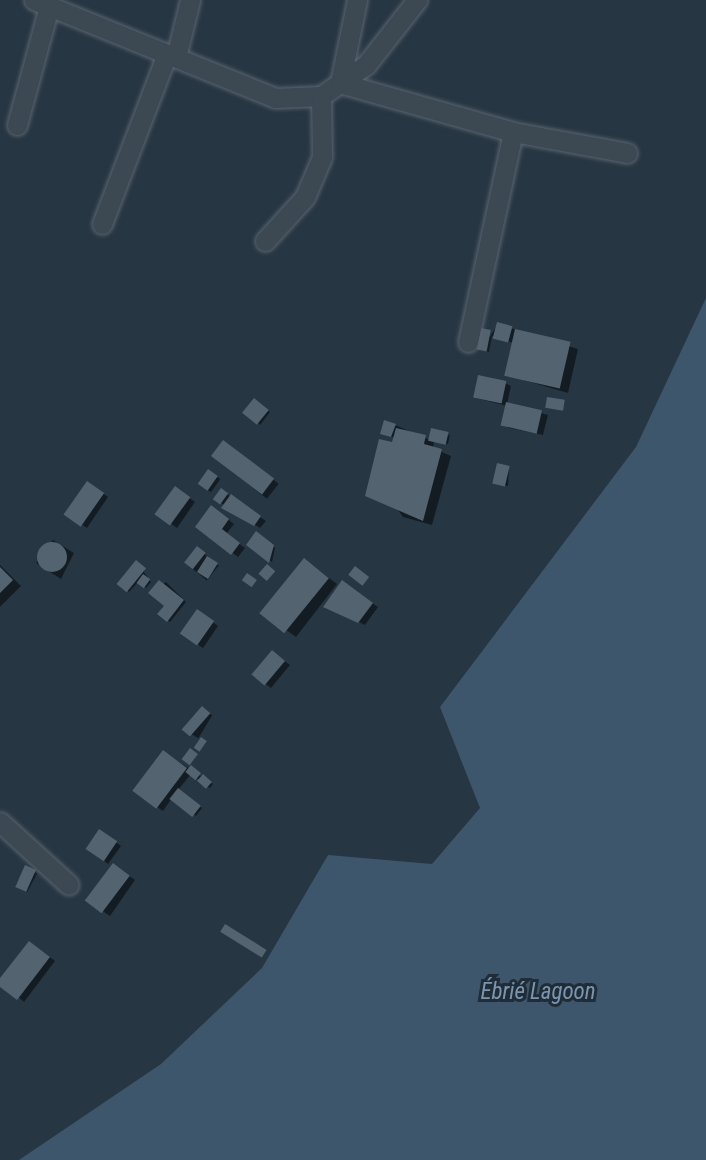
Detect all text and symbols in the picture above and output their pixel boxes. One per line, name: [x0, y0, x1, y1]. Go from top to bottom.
water label: Ébrié Lagoon: [480, 978, 596, 1006]

